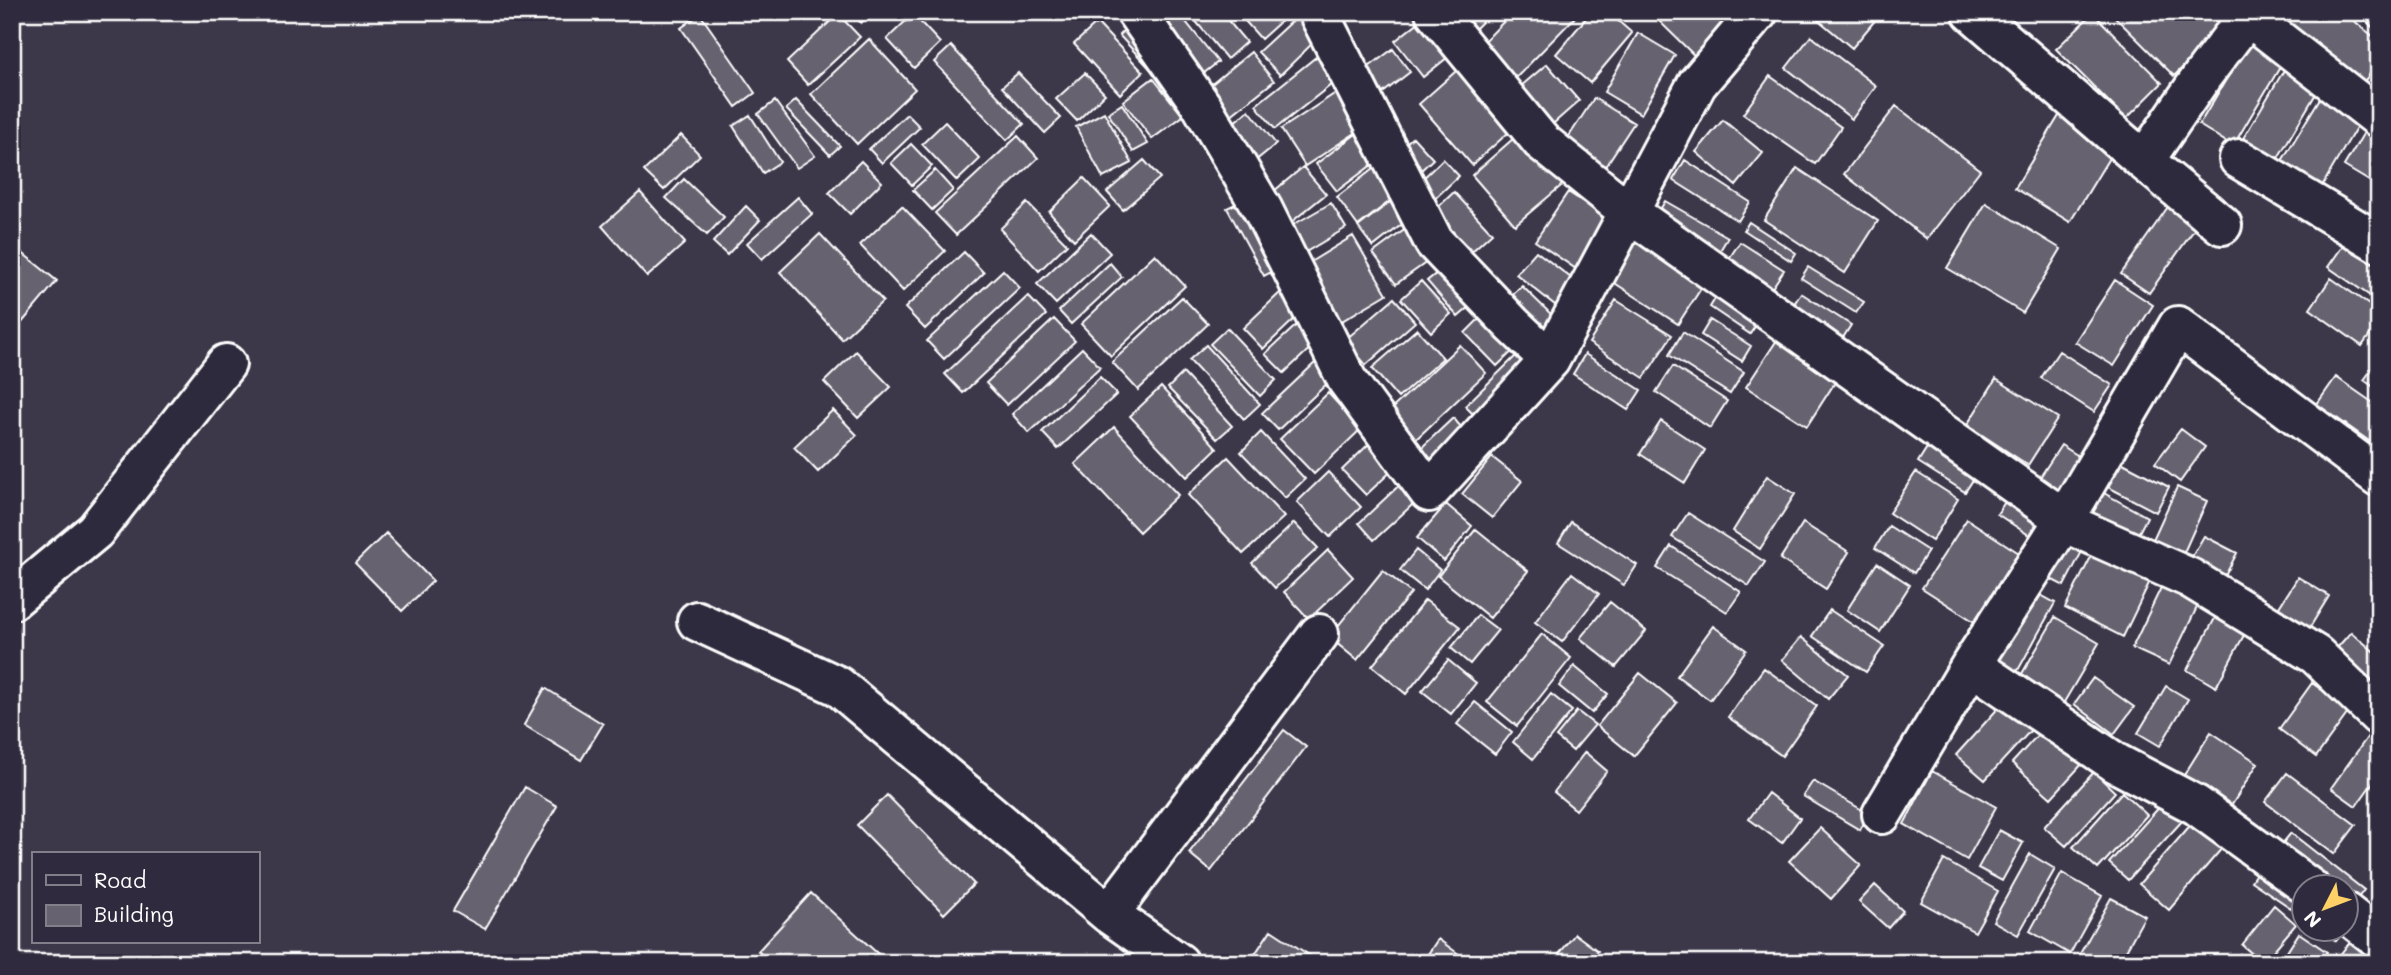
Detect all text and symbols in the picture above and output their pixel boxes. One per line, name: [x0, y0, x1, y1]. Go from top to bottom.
legend: [32, 852, 259, 944]
text: Road: [94, 866, 146, 893]
north arrow: [2290, 874, 2360, 944]
text: Building: [94, 900, 174, 927]
text: N: [2298, 906, 2326, 933]

